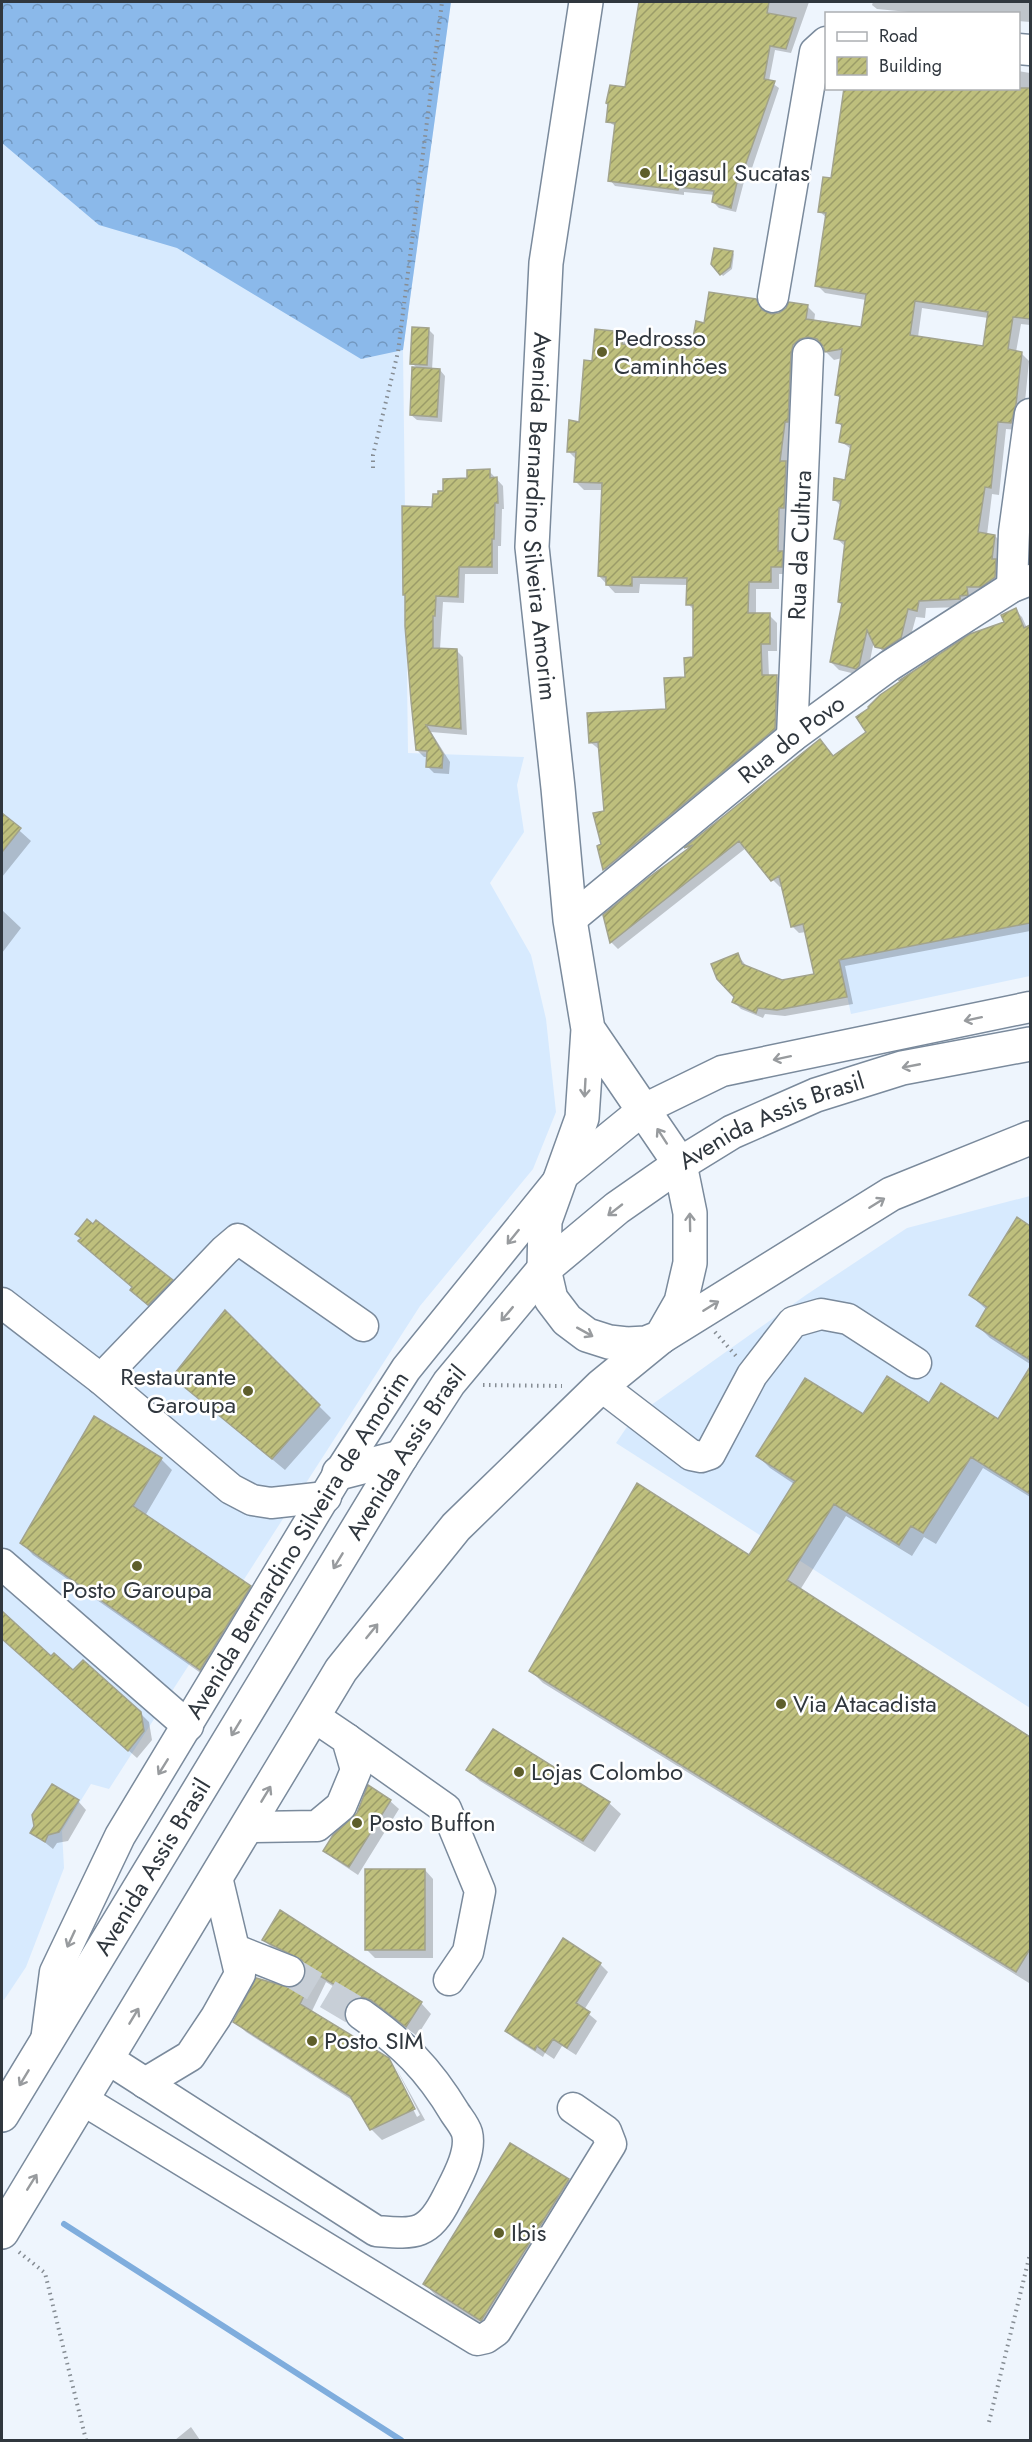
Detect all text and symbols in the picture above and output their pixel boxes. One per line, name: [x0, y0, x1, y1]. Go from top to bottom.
legend: [825, 12, 1020, 90]
text: Road: [879, 23, 918, 49]
text: Building: [879, 53, 942, 79]
place label: Ligasul Sucatas: [657, 155, 810, 190]
marker: Ligasul Sucatas: [638, 166, 652, 180]
place label: Pedrosso Caminhões: [614, 320, 727, 383]
street label: Avenida Bernardino Silveira Amorim: [515, 331, 566, 702]
marker: Pedrosso Caminhões: [595, 345, 609, 359]
street label: Rua da Cultura: [779, 469, 820, 621]
street label: Rua do Povo: [730, 686, 852, 792]
one-way arrow: [964, 1014, 983, 1025]
one-way arrow: [773, 1053, 792, 1064]
one-way arrow: [902, 1061, 921, 1072]
street label: Avenida Assis Brasil: [672, 1063, 869, 1178]
one-way arrow: [579, 1077, 590, 1097]
one-way arrow: [656, 1129, 668, 1145]
one-way arrow: [868, 1197, 885, 1209]
one-way arrow: [607, 1203, 623, 1216]
one-way arrow: [684, 1212, 696, 1232]
one-way arrow: [506, 1229, 519, 1245]
one-way arrow: [702, 1300, 719, 1312]
one-way arrow: [500, 1306, 513, 1322]
one-way arrow: [576, 1326, 593, 1338]
street label: Avenida Assis Brasil: [337, 1357, 474, 1546]
place label: Restaurante Garoupa: [120, 1359, 236, 1422]
street label: Avenida Bernardino Silveira de Amorim: [177, 1364, 417, 1725]
marker: Restaurante Garoupa: [241, 1384, 255, 1398]
one-way arrow: [331, 1552, 343, 1569]
marker: Posto Garoupa: [130, 1559, 144, 1573]
place label: Posto Garoupa: [62, 1572, 212, 1607]
one-way arrow: [365, 1624, 379, 1639]
place label: Via Atacadista: [793, 1686, 937, 1721]
marker: Via Atacadista: [774, 1697, 788, 1711]
one-way arrow: [230, 1719, 242, 1736]
place label: Lojas Colombo: [531, 1754, 683, 1789]
one-way arrow: [156, 1758, 168, 1775]
marker: Lojas Colombo: [512, 1765, 526, 1779]
street label: Avenida Assis Brasil: [85, 1772, 219, 1962]
one-way arrow: [261, 1786, 273, 1803]
place label: Posto Buffon: [369, 1805, 496, 1840]
marker: Posto Buffon: [350, 1816, 364, 1830]
one-way arrow: [65, 1929, 77, 1947]
one-way arrow: [128, 2008, 140, 2025]
place label: Posto SIM: [324, 2023, 424, 2058]
marker: Posto SIM: [305, 2034, 319, 2048]
one-way arrow: [17, 2069, 29, 2086]
one-way arrow: [27, 2174, 39, 2191]
place label: Ibis: [511, 2215, 546, 2250]
marker: Ibis: [492, 2226, 506, 2240]

